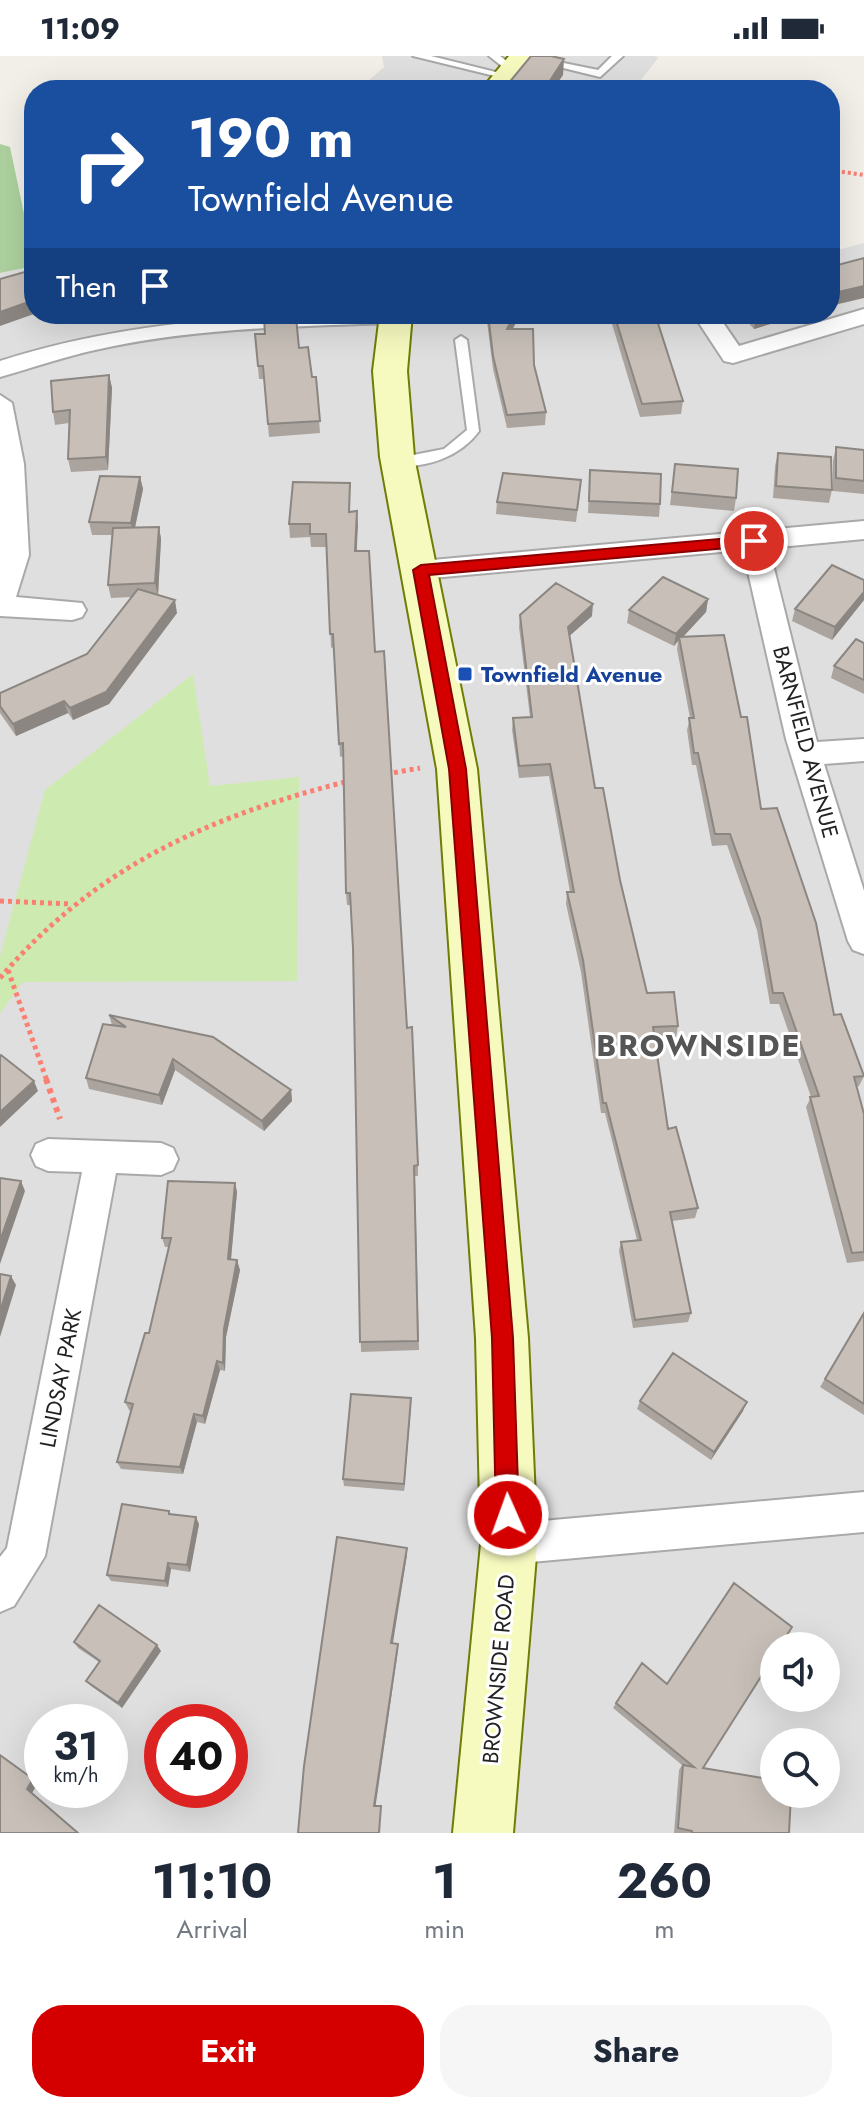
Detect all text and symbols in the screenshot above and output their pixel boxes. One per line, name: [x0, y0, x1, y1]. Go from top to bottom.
text: 11:09: [40, 7, 120, 50]
text: 190 m: [188, 97, 354, 178]
icon: right: [56, 112, 160, 216]
text: Townfield Avenue: [188, 172, 454, 224]
icon: arrive: [133, 264, 177, 308]
text: Then: [56, 265, 117, 308]
pin: [720, 507, 788, 575]
icon: arrive: [732, 519, 776, 563]
street label: BARNFIELD AVENUE: [765, 642, 847, 842]
place label: Townfield Avenue: [481, 658, 662, 690]
marker: Townfield Avenue: [456, 665, 474, 683]
district label: BROWNSIDE: [596, 1024, 802, 1067]
street label: LINDSAY PARK: [31, 1305, 89, 1450]
position arrow: [466, 1473, 550, 1557]
street label: BROWNSIDE ROAD: [474, 1573, 522, 1765]
map controls: [760, 1632, 840, 1808]
button: sound: [760, 1632, 840, 1712]
speed limit sign: 40: [144, 1704, 248, 1808]
text: 31: [53, 1717, 99, 1775]
button: search: [760, 1728, 840, 1808]
text: km/h: [53, 1761, 99, 1790]
text: 11:10: [152, 1847, 272, 1916]
text: 1: [432, 1847, 457, 1916]
text: 260: [617, 1847, 712, 1916]
text: Arrival: [176, 1910, 248, 1948]
text: min: [424, 1910, 465, 1948]
text: m: [654, 1910, 675, 1948]
button: Exit: [32, 2005, 424, 2097]
button: Share: [440, 2005, 832, 2097]

